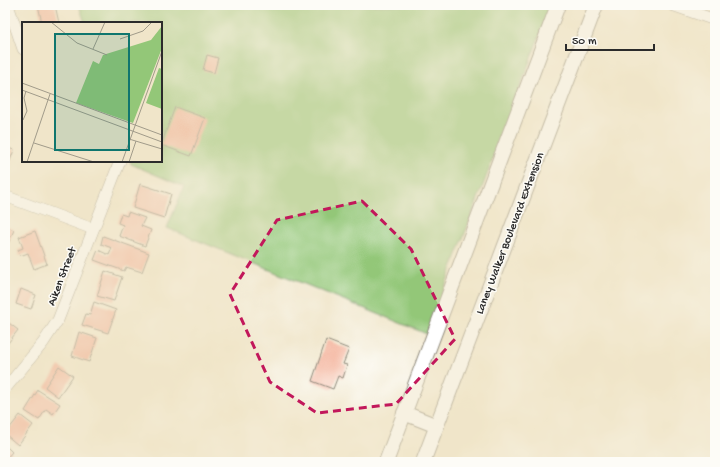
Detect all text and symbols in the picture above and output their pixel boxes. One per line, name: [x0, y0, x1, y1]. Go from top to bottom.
inset map: [22, 22, 162, 162]
scale bar: [566, 26, 654, 52]
text: 50 m: [572, 35, 597, 49]
street label: Laney Walker Boulevard Extension: [473, 151, 548, 317]
street label: Aiken Street: [45, 244, 81, 308]

